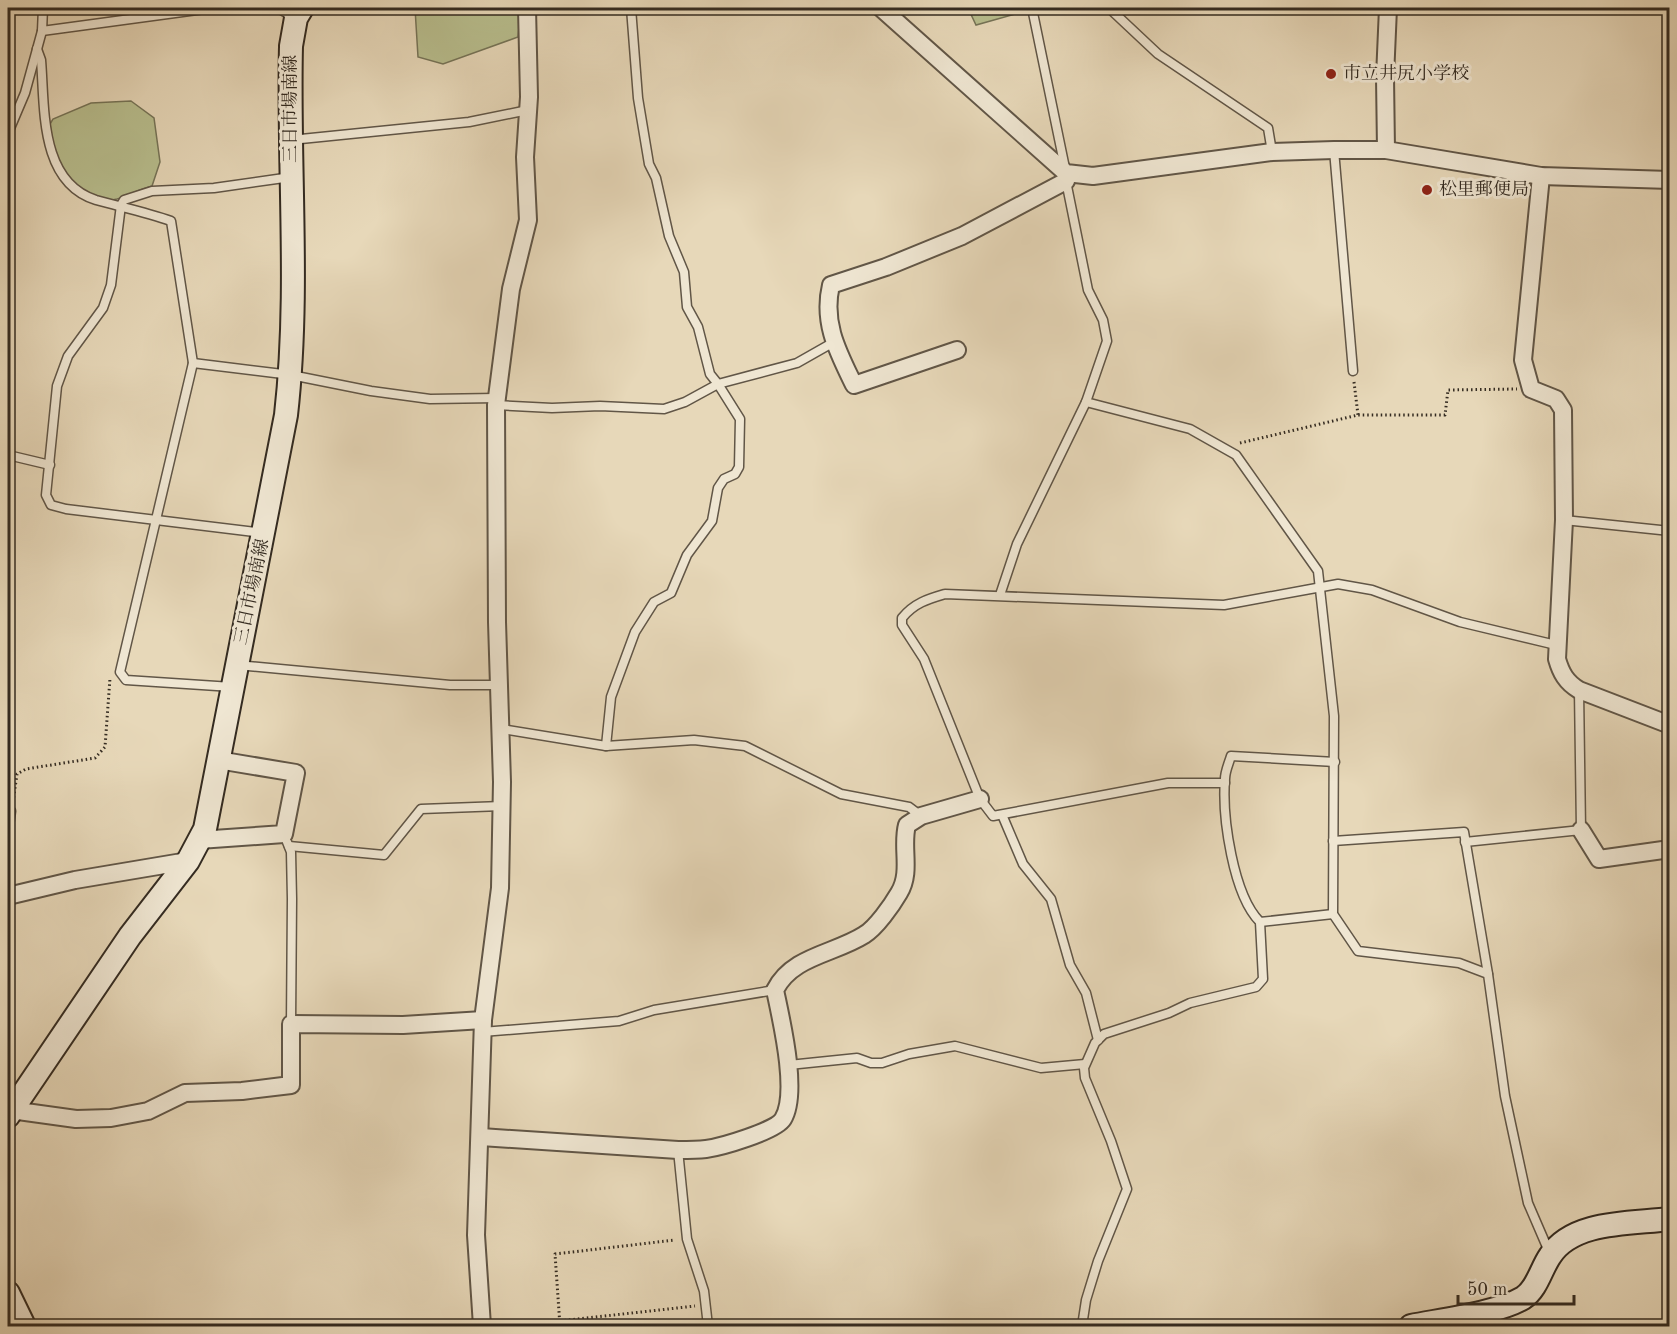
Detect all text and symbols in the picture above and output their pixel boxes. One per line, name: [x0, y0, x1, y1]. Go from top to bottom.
street label: 三日市場南線: [280, 55, 300, 163]
place label: 市立井尻小学校: [1343, 63, 1469, 83]
marker: 市立井尻小学校: [1324, 67, 1338, 81]
place label: 松里郵便局: [1439, 179, 1529, 199]
marker: 松里郵便局: [1420, 183, 1434, 197]
street label: 三日市場南線: [230, 537, 272, 647]
scale bar: [1458, 1268, 1574, 1306]
text: 50 m: [1467, 1281, 1507, 1299]

